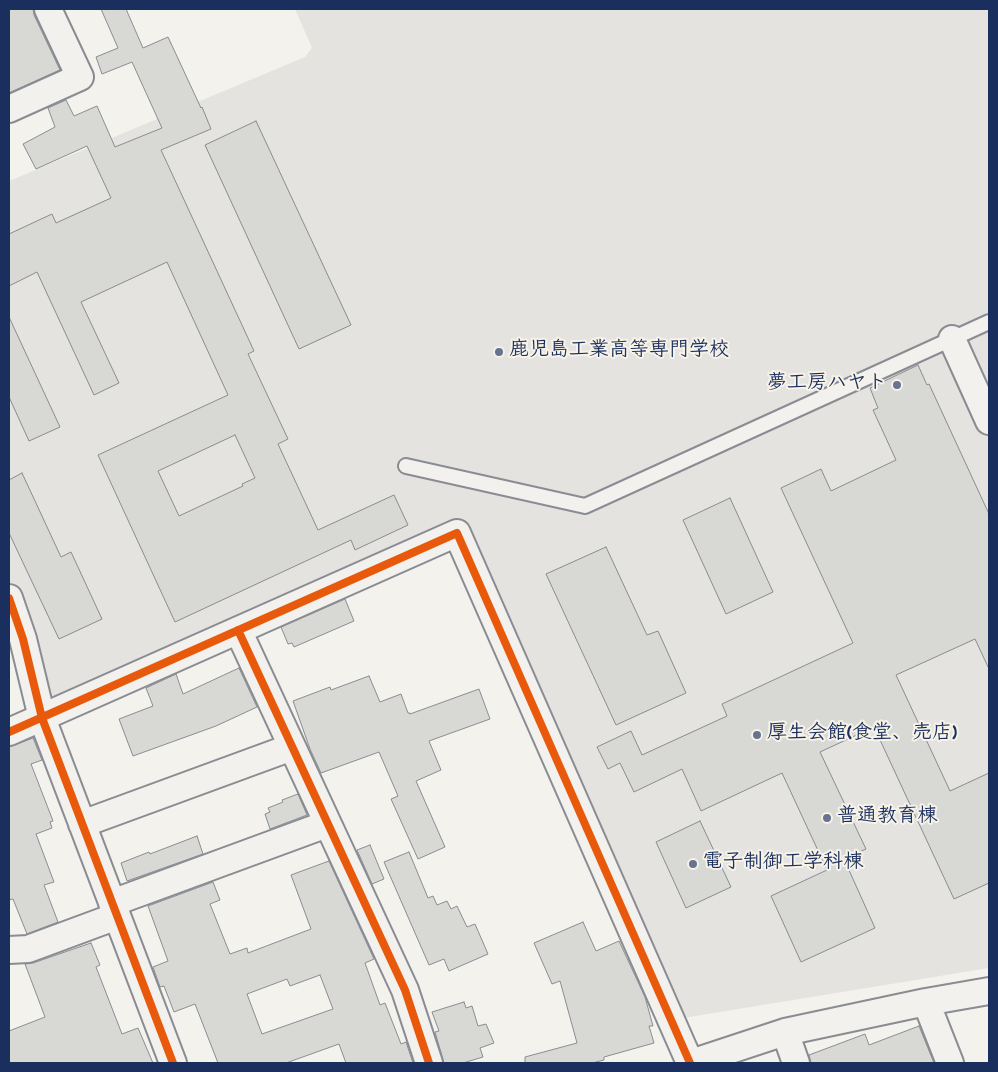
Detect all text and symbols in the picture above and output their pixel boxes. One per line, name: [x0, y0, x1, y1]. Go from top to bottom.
place label: 鹿児島工業高等専門学校: [509, 340, 729, 364]
marker: 鹿児島工業高等専門学校: [493, 346, 505, 358]
place label: 夢工房ハヤト: [767, 373, 887, 397]
marker: 夢工房ハヤト: [891, 379, 903, 391]
place label: 厚生会館(食堂、売店): [767, 723, 957, 747]
marker: 厚生会館(食堂、売店): [751, 729, 763, 741]
place label: 普通教育棟: [837, 806, 937, 830]
marker: 普通教育棟: [821, 812, 833, 824]
place label: 電子制御工学科棟: [703, 852, 863, 876]
marker: 電子制御工学科棟: [687, 858, 699, 870]

